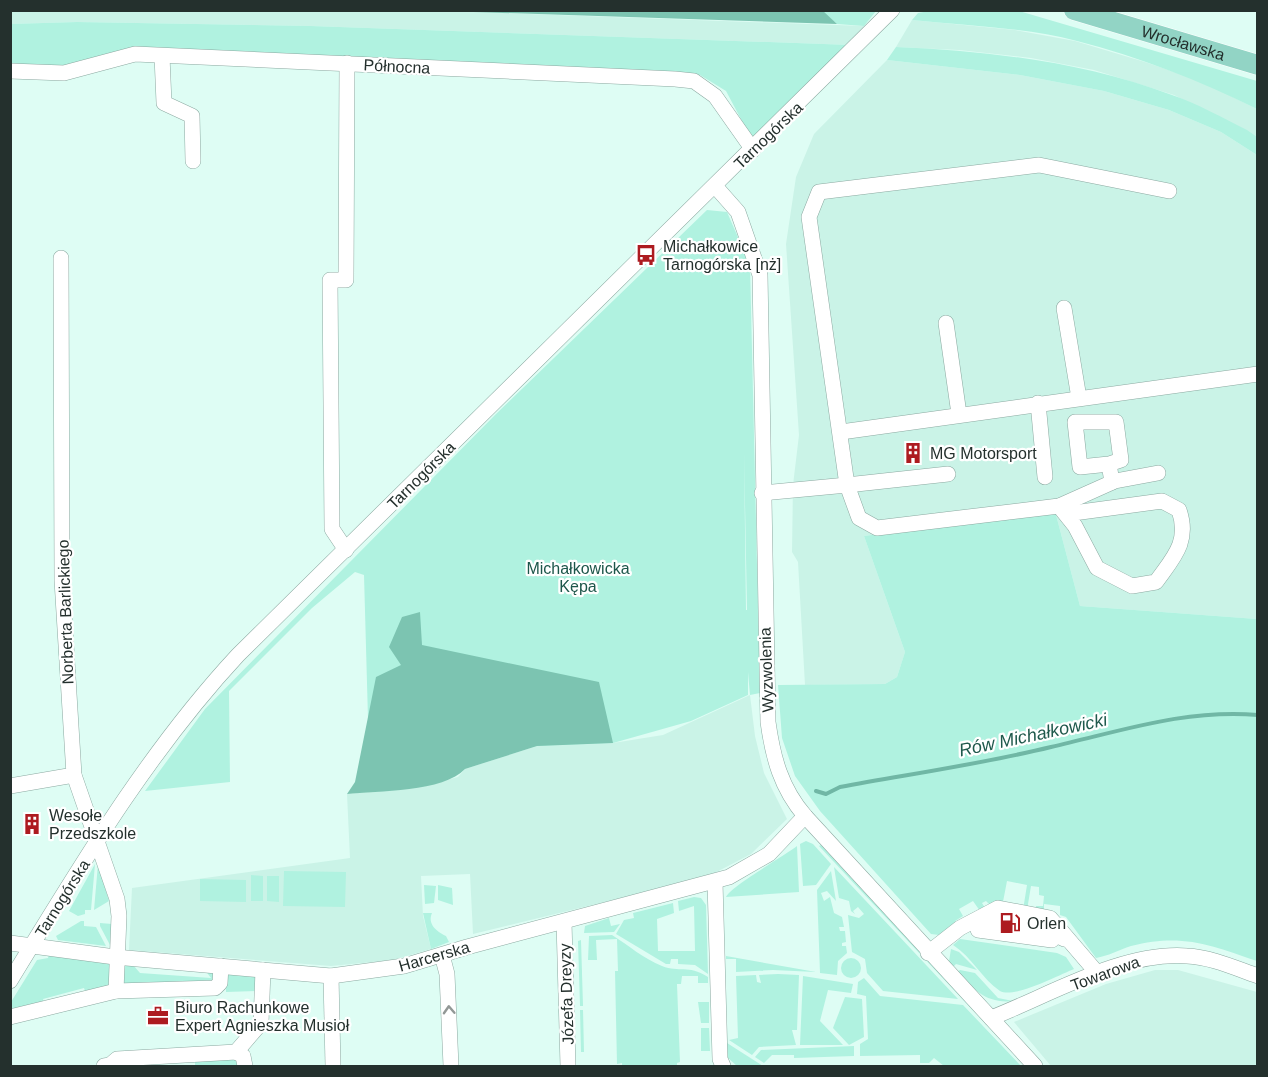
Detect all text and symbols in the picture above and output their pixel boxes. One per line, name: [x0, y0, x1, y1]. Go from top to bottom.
street label: Wrocławska: [1139, 23, 1227, 64]
street label: Północna: [363, 56, 431, 77]
street label: Tarnogórska: [731, 99, 806, 172]
place label: Michałkowice Tarnogórska [nż]: [663, 238, 781, 273]
bus stop icon: Michałkowice Tarnogórska [nż]: [634, 243, 658, 267]
street label: Tarnogórska: [384, 438, 459, 512]
building icon: MG Motorsport: [901, 441, 925, 465]
place label: MG Motorsport: [930, 445, 1037, 462]
street label: Norberta Barlickiego: [54, 539, 77, 685]
park label: Michałkowicka Kępa: [526, 560, 630, 595]
street label: Wyzwolenia: [757, 627, 776, 713]
water label: Rów Michałkowicki: [957, 709, 1110, 760]
place label: Wesołe Przedszkole: [49, 807, 136, 842]
building icon: Wesołe Przedszkole: [20, 812, 44, 836]
street label: Tarnogórska: [32, 856, 93, 940]
fuel station icon: Orlen: [998, 911, 1022, 935]
place label: Orlen: [1027, 915, 1066, 932]
street label: Harcerska: [397, 938, 472, 975]
street label: Józefa Dreyzy: [556, 943, 577, 1045]
street label: Towarowa: [1068, 953, 1142, 994]
place label: Biuro Rachunkowe Expert Agnieszka Musioł: [175, 999, 350, 1034]
office icon: Biuro Rachunkowe Expert Agnieszka Musioł: [146, 1004, 170, 1028]
one-way arrow: [442, 1006, 455, 1015]

